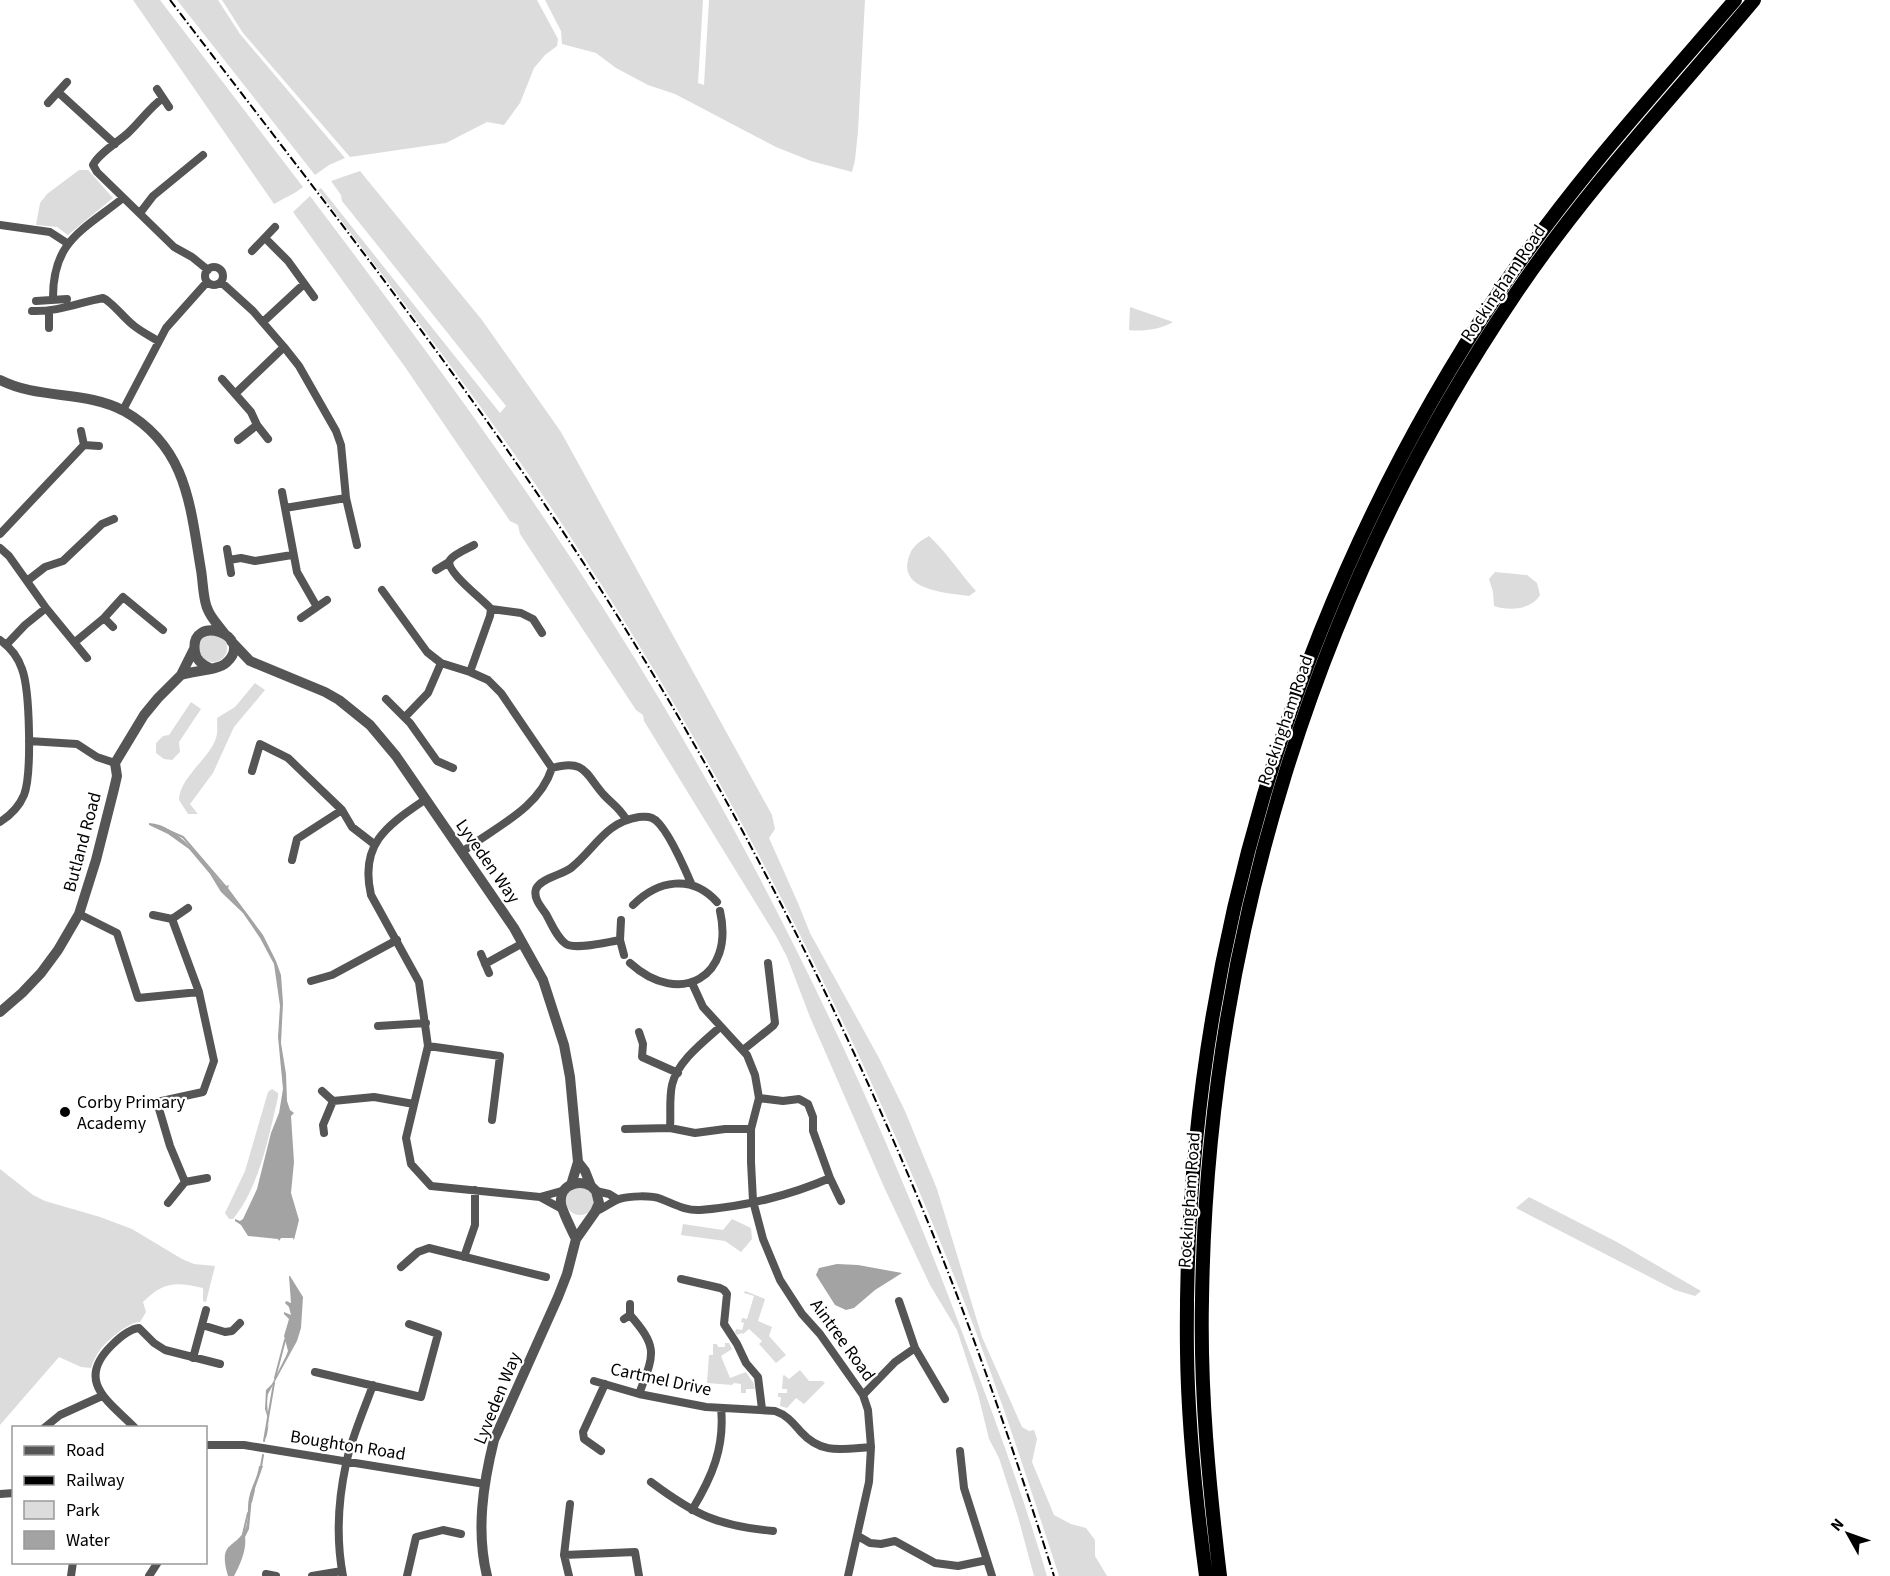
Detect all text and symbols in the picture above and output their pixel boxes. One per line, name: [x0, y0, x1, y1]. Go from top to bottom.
street label: Rockingham Road: [1455, 220, 1552, 347]
street label: Rockingham Road: [1251, 652, 1319, 789]
street label: Butland Road: [57, 790, 108, 895]
street label: Lyveden Way: [449, 814, 526, 909]
place label: Corby Primary Academy: [77, 1090, 186, 1136]
marker: Corby Primary Academy: [58, 1105, 72, 1119]
street label: Rockingham Road: [1172, 1131, 1207, 1269]
street label: Aintree Road: [804, 1294, 881, 1387]
street label: Lyveden Way: [468, 1348, 528, 1448]
street label: Cartmel Drive: [608, 1357, 714, 1402]
street label: Boughton Road: [288, 1424, 407, 1467]
legend: [12, 1426, 207, 1564]
text: Road: [66, 1438, 105, 1463]
text: Railway: [66, 1468, 125, 1493]
text: Park: [66, 1498, 100, 1523]
north arrow: [1818, 1504, 1878, 1564]
text: N: [1825, 1514, 1849, 1536]
text: Water: [66, 1528, 110, 1553]

